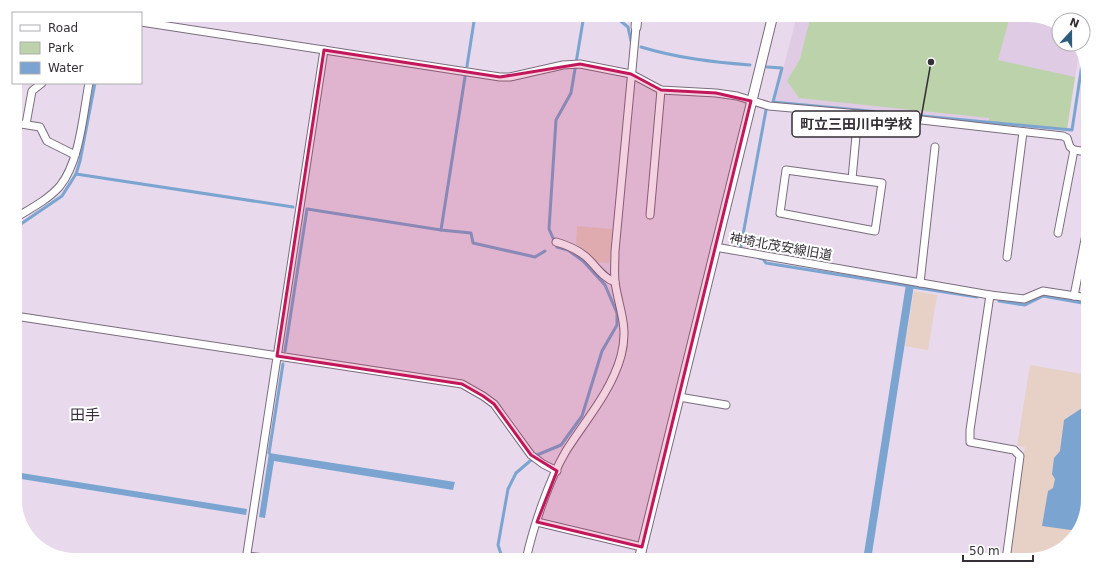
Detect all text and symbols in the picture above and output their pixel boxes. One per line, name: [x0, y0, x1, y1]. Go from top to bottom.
legend: [12, 12, 142, 84]
north arrow: [1051, 12, 1091, 52]
text: N: [1068, 15, 1081, 31]
text: Road: [48, 21, 78, 35]
text: Park: [48, 41, 74, 55]
text: Water: [48, 61, 84, 75]
callout: 町立三田川中学校: [792, 111, 920, 137]
text: 町立三田川中学校: [800, 116, 912, 132]
street label: 神埼北茂安線旧道: [728, 230, 833, 263]
district label: 田手: [70, 406, 100, 424]
scale bar: [963, 537, 1033, 563]
text: 50 m: [969, 544, 1000, 558]

